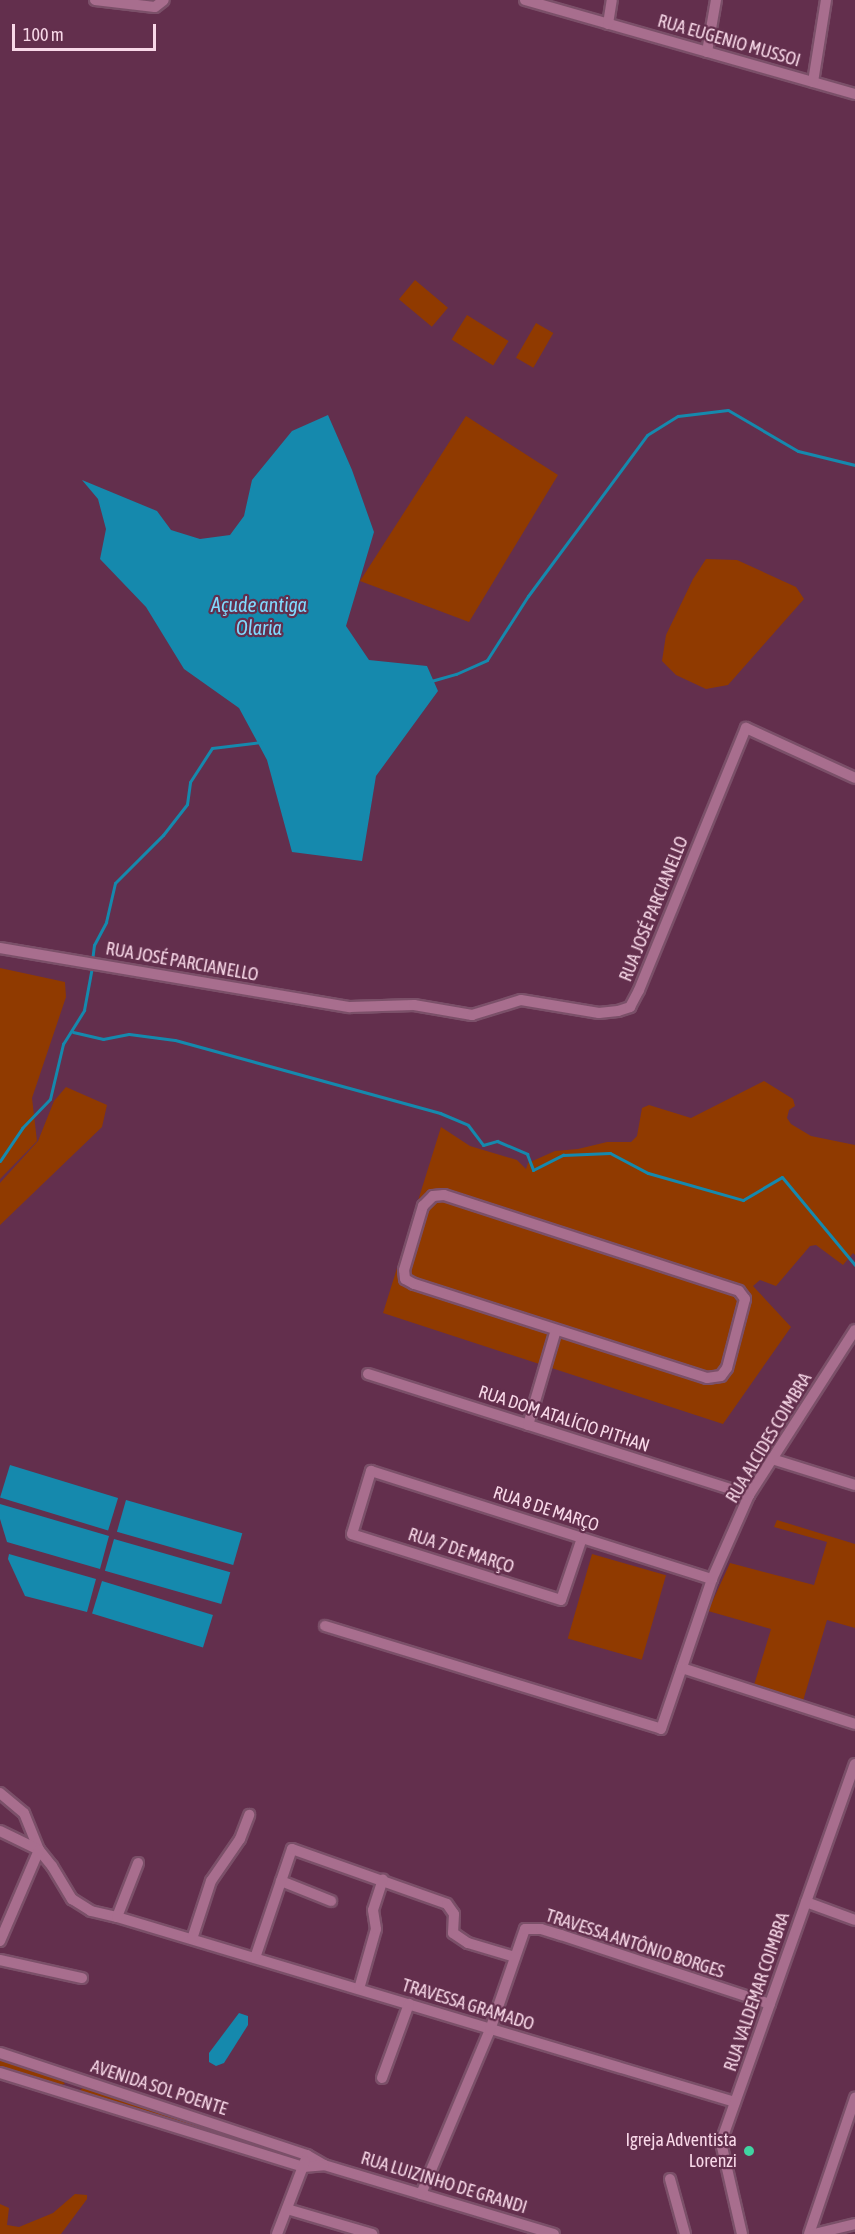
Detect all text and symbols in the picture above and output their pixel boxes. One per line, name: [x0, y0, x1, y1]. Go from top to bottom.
street label: RUA EUGENIO MUSSOI: [655, 10, 803, 72]
scale bar: [15, 12, 159, 50]
text: 100 m: [23, 24, 64, 45]
water label: Açude antiga Olaria: [211, 593, 307, 640]
street label: RUA JOSÉ PARCIANELLO: [615, 833, 693, 985]
street label: RUA JOSÉ PARCIANELLO: [104, 938, 260, 986]
street label: RUA ALCIDES COIMBRA: [722, 1369, 816, 1507]
street label: RUA DOM ATALÍCIO PITHAN: [476, 1381, 652, 1457]
street label: RUA 8 DE MARÇO: [490, 1482, 602, 1536]
street label: RUA 7 DE MARÇO: [405, 1524, 517, 1578]
street label: TRAVESSA ANTÔNIO BORGES: [543, 1905, 727, 1983]
street label: RUA VALDEMAR COIMBRA: [720, 1910, 794, 2074]
street label: TRAVESSA GRAMADO: [399, 1975, 537, 2035]
street label: AVENIDA SOL POENTE: [88, 2056, 230, 2120]
place label: Igreja Adventista Lorenzi: [625, 2130, 737, 2172]
marker: Igreja Adventista Lorenzi: [742, 2144, 756, 2158]
street label: RUA LUIZINHO DE GRANDI: [358, 2147, 530, 2219]

